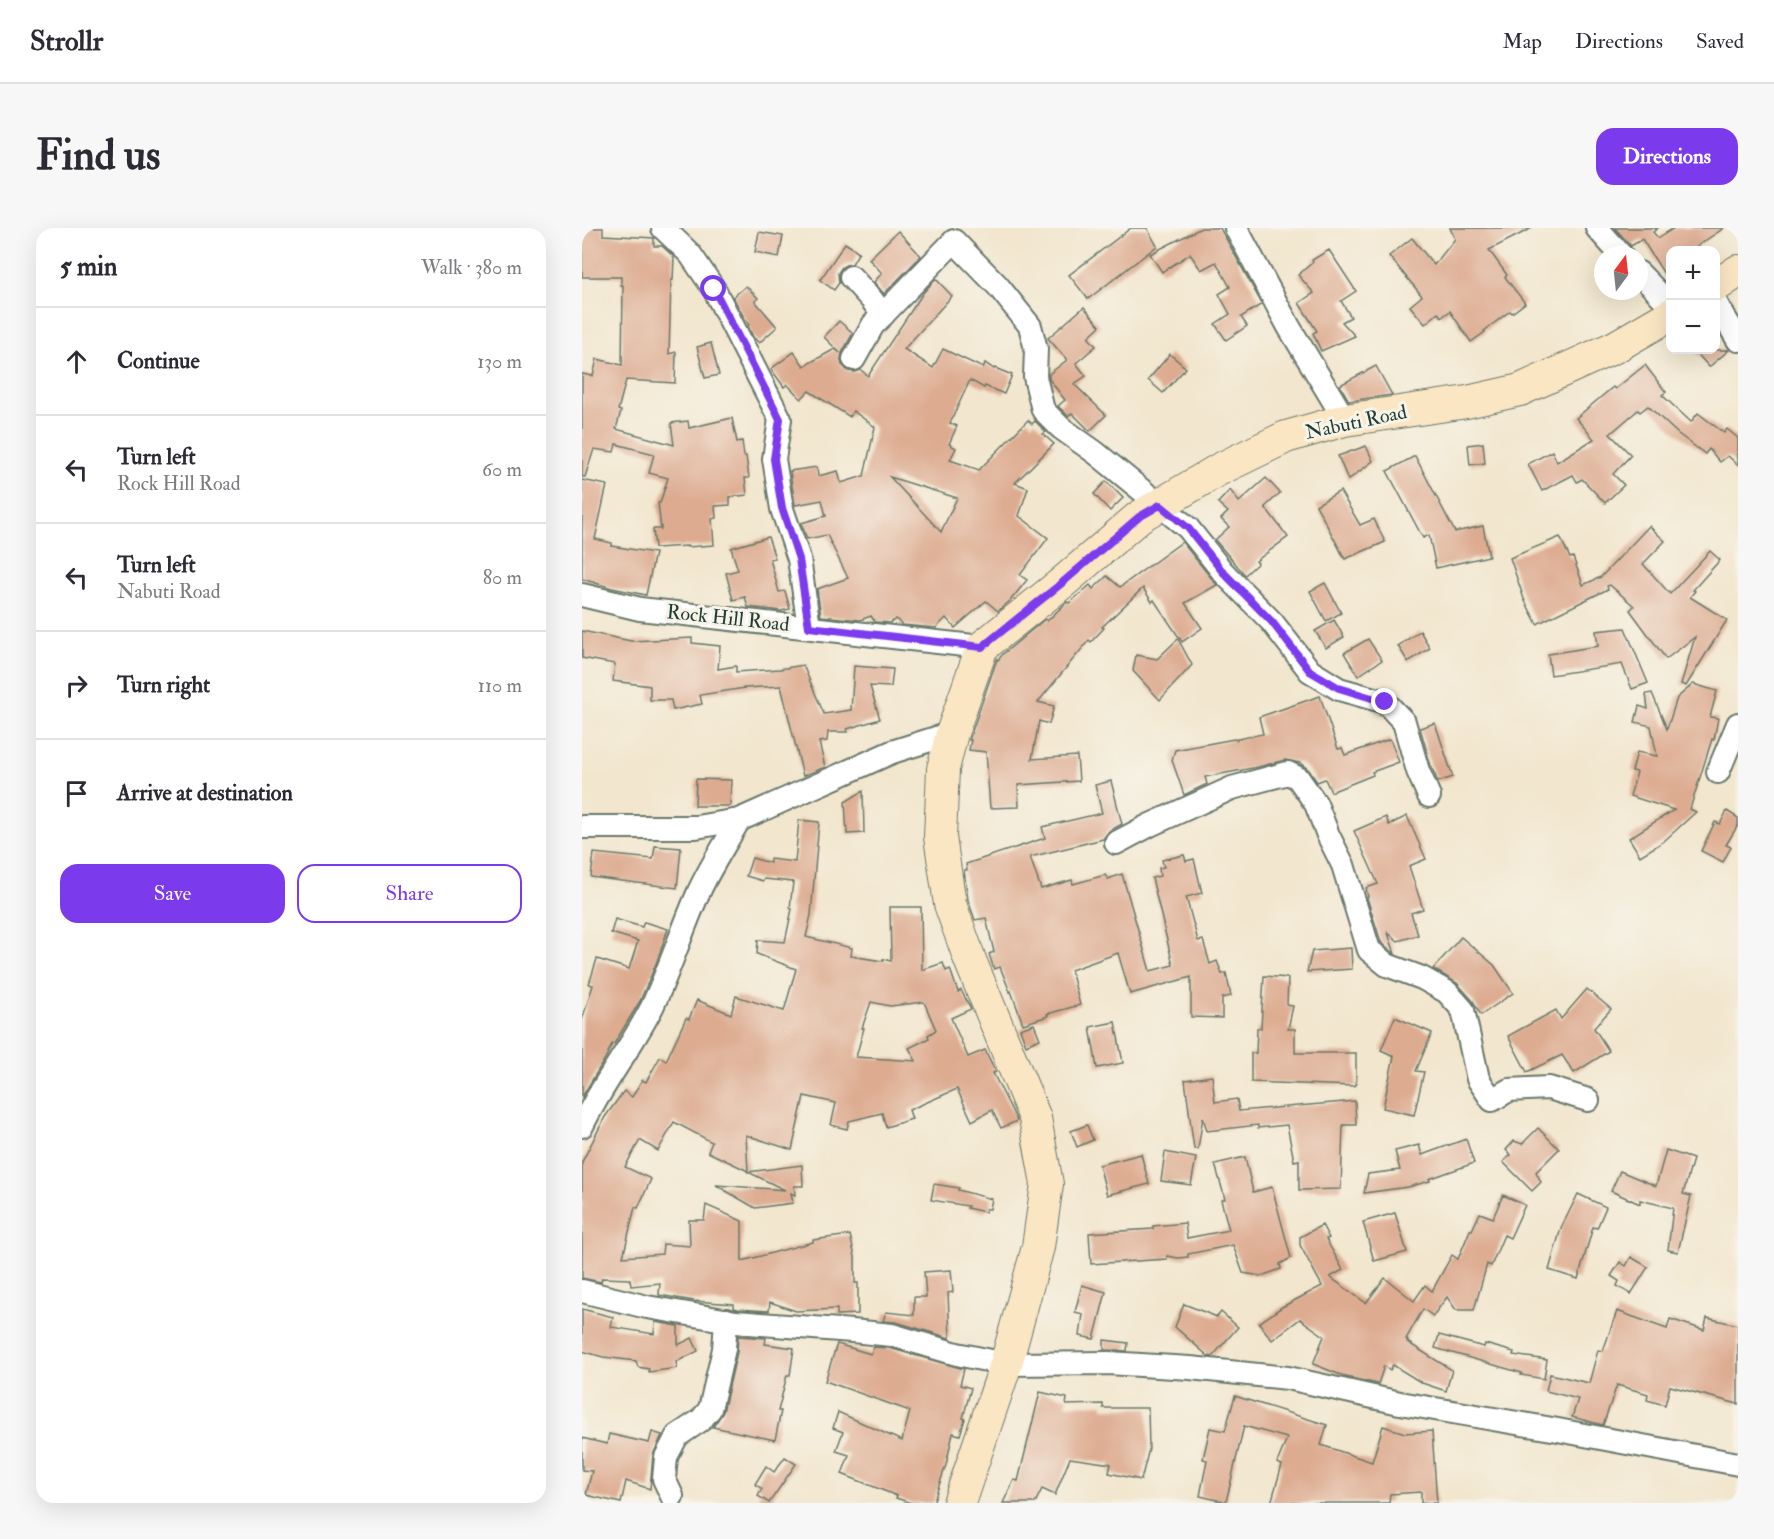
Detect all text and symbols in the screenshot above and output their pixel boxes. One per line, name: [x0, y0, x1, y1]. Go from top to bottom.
text: Strollr: [30, 24, 103, 59]
text: Map: [1502, 28, 1542, 55]
text: Directions: [1575, 28, 1663, 55]
text: Saved: [1696, 28, 1744, 55]
button: Directions: [1596, 128, 1738, 185]
text: Find us: [36, 130, 160, 182]
north arrow: [1594, 246, 1648, 300]
map controls: [1666, 246, 1720, 354]
button: +: [1666, 246, 1720, 300]
text: 5 min: [60, 251, 117, 283]
text: Walk · 380 m: [421, 255, 522, 280]
route start: [700, 275, 726, 301]
button: −: [1666, 300, 1720, 354]
icon: ahead: [60, 345, 93, 378]
text: Continue: [117, 347, 200, 375]
text: 130 m: [477, 349, 522, 374]
street label: Nabuti Road: [1303, 399, 1409, 445]
text: Turn left: [117, 443, 196, 471]
icon: left: [60, 453, 93, 486]
text: 60 m: [482, 457, 522, 482]
text: Rock Hill Road: [117, 471, 241, 496]
text: Turn left: [117, 551, 196, 579]
icon: left: [60, 561, 93, 594]
text: 80 m: [483, 565, 522, 590]
text: Nabuti Road: [117, 579, 221, 604]
street label: Rock Hill Road: [665, 599, 791, 637]
icon: right: [60, 669, 93, 702]
text: Turn right: [117, 671, 210, 699]
text: 110 m: [478, 673, 522, 698]
route end: [1371, 688, 1397, 714]
icon: arrive: [60, 777, 93, 810]
text: Arrive at destination: [117, 779, 293, 807]
button: Save: [60, 864, 285, 923]
button: Share: [297, 864, 522, 923]

